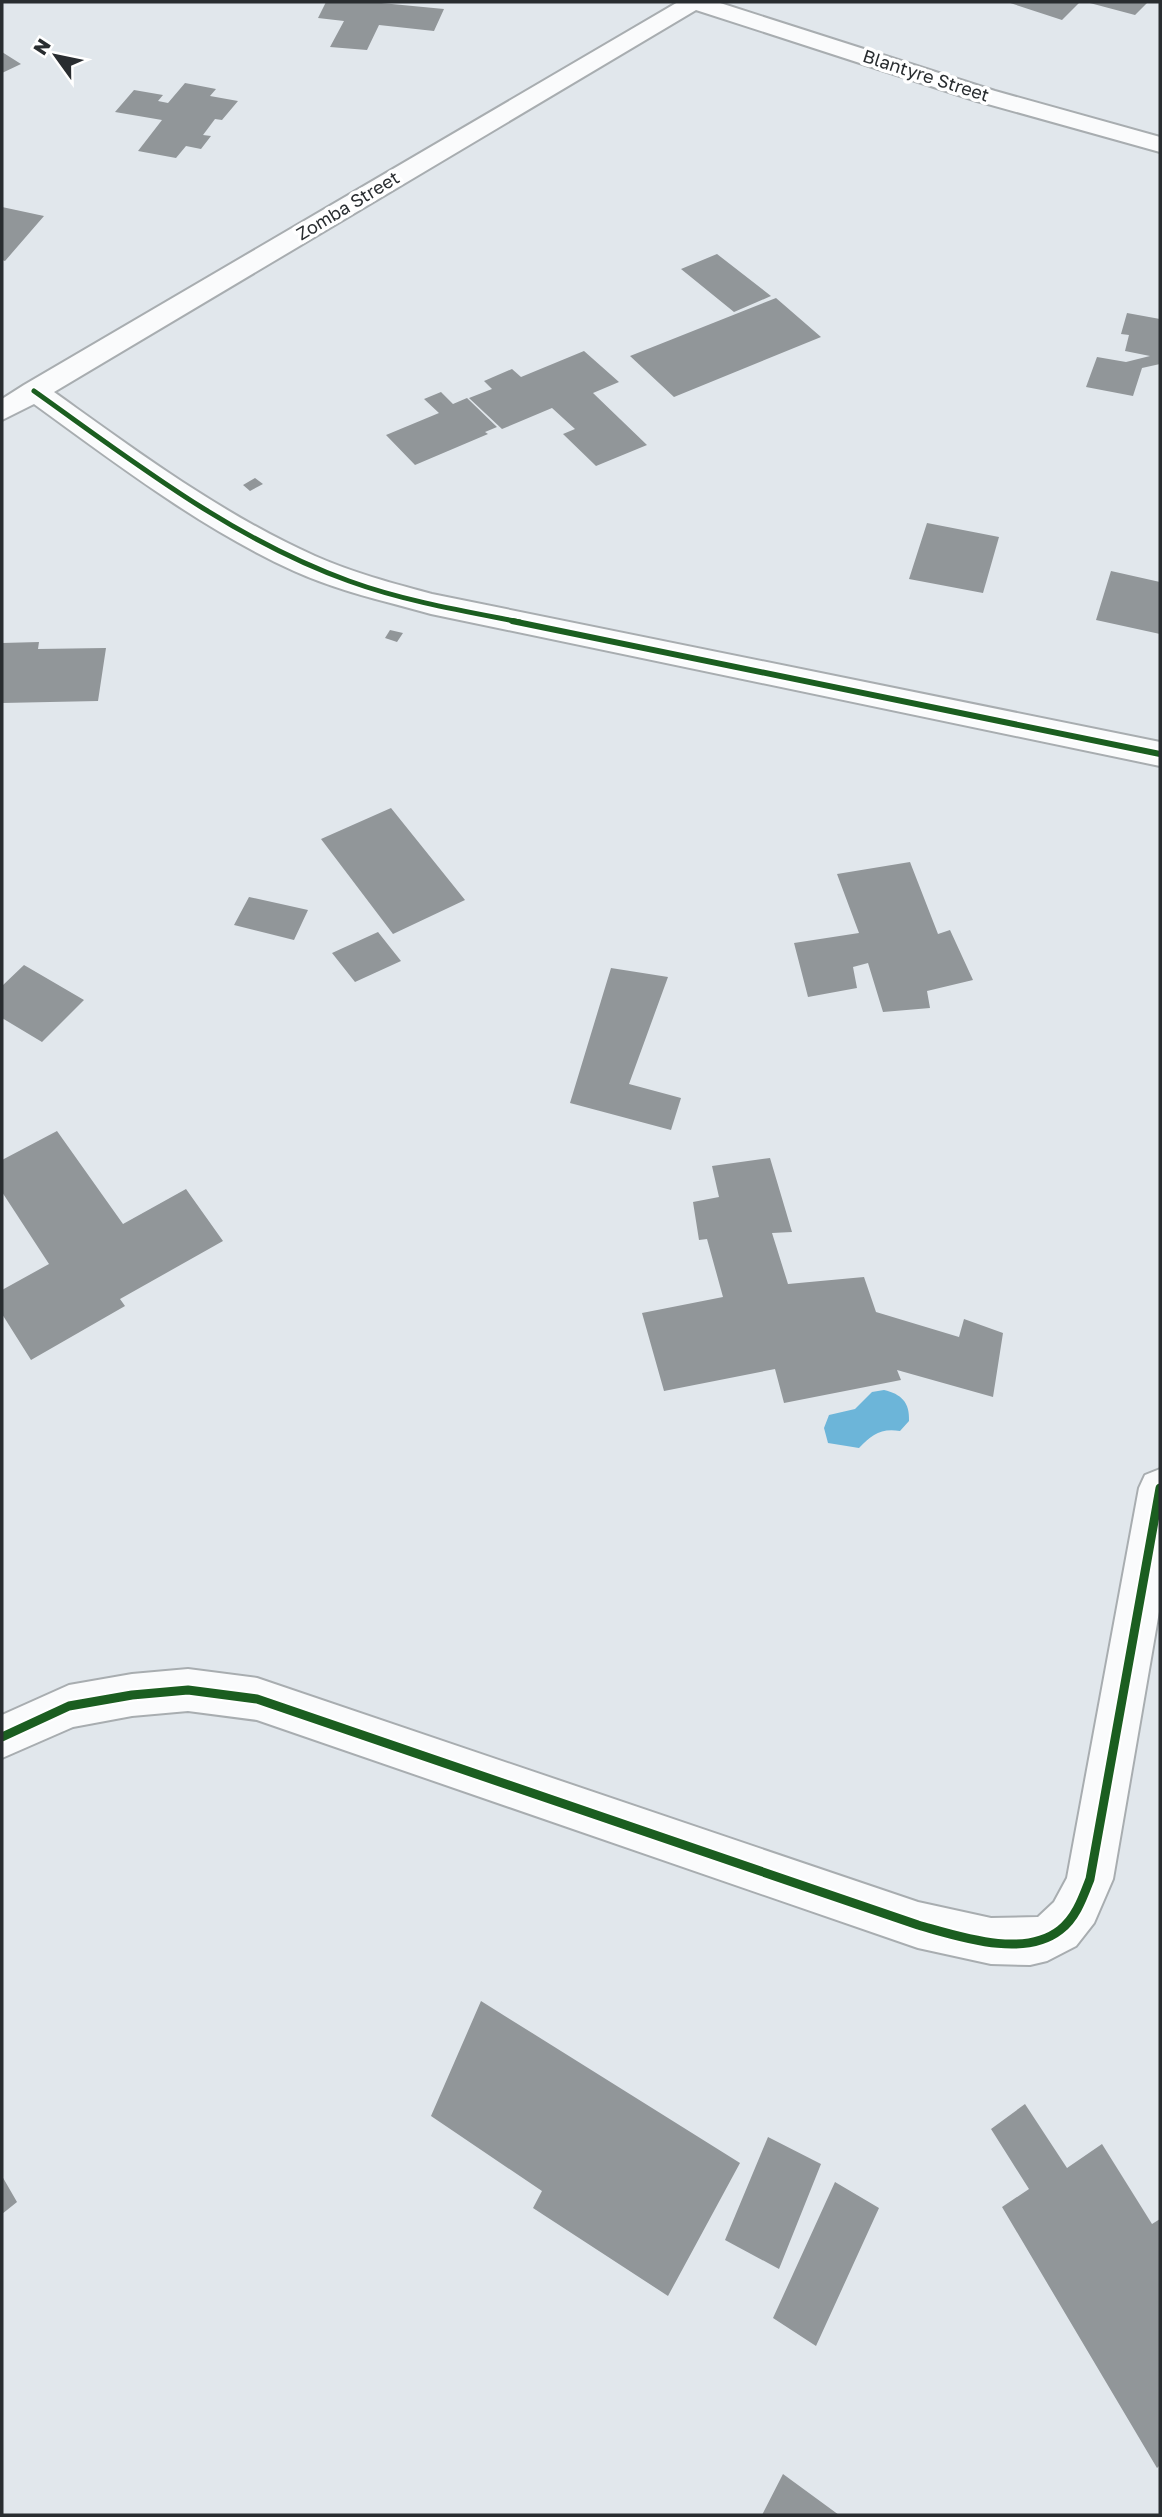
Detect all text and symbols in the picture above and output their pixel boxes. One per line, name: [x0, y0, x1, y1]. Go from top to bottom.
north arrow: [21, 21, 91, 91]
text: N: [28, 34, 55, 59]
street label: Blantyre Street: [860, 44, 992, 106]
street label: Zomba Street: [292, 166, 403, 244]

